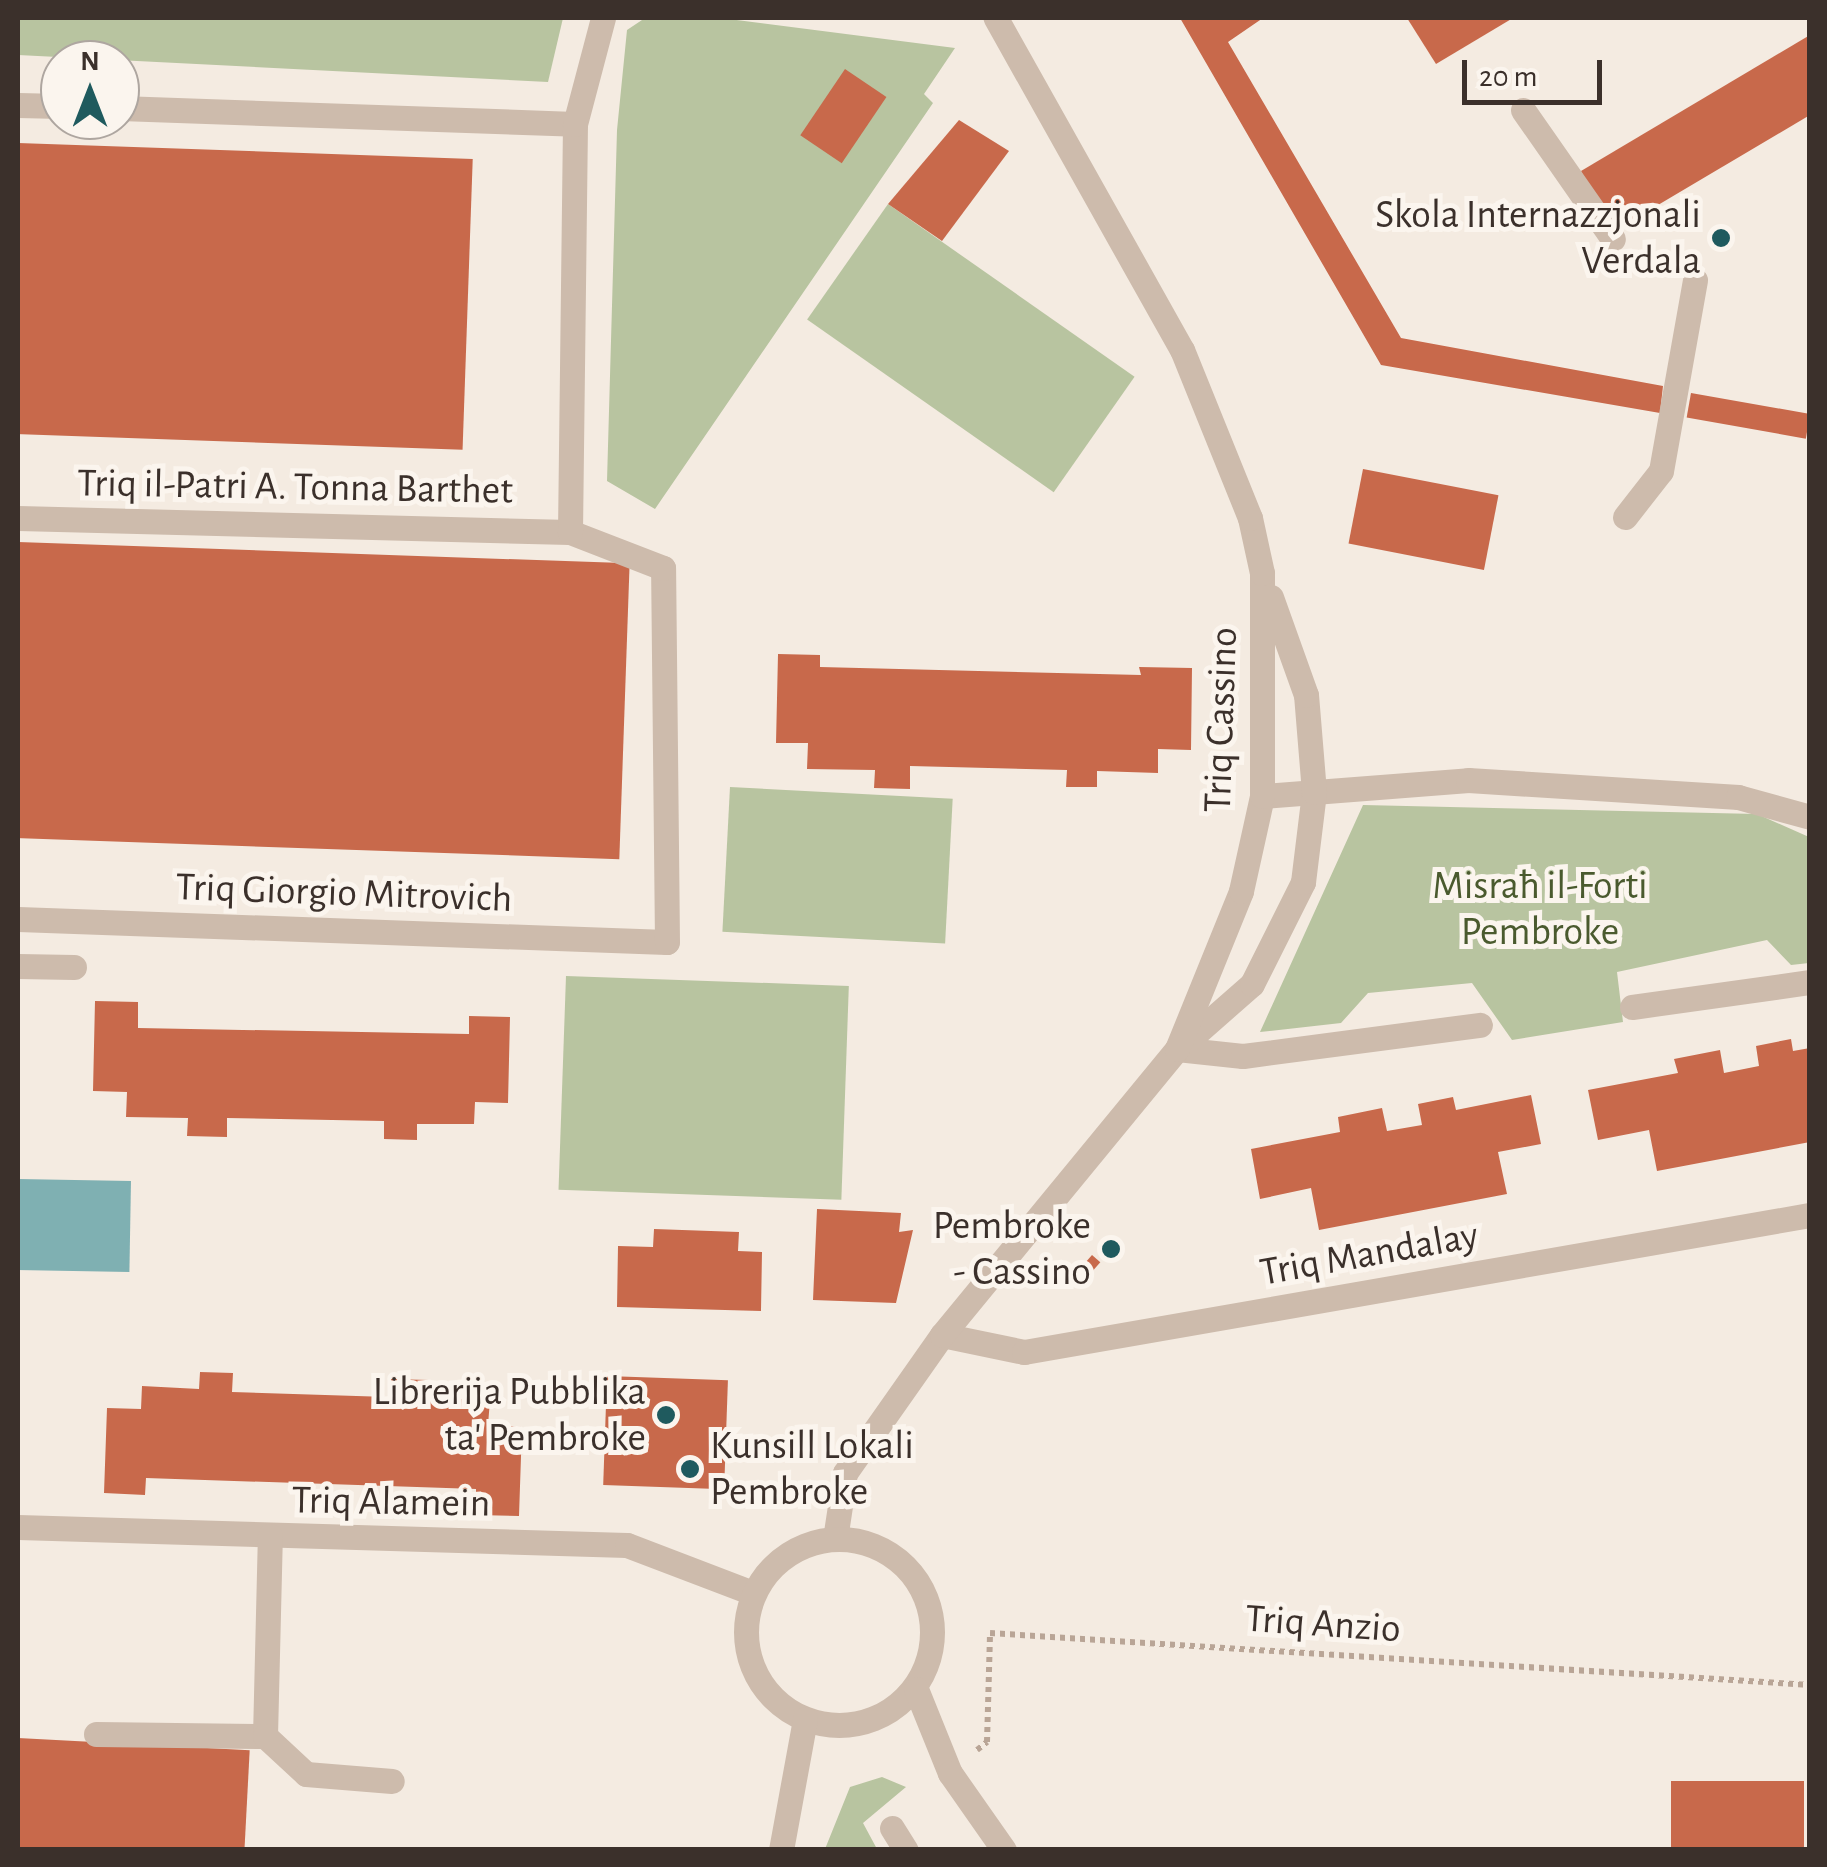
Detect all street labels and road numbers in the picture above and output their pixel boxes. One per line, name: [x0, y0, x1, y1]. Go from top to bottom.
street label: Triq il-Patri A. Tonna Barthet: [77, 459, 513, 515]
street label: Triq Cassino: [1194, 626, 1248, 814]
street label: Triq Giorgio Mitrovich: [175, 863, 513, 923]
street label: Triq Mandalay: [1256, 1211, 1482, 1297]
street label: Triq Alamein: [291, 1476, 491, 1528]
street label: Triq Anzio: [1244, 1595, 1402, 1653]

